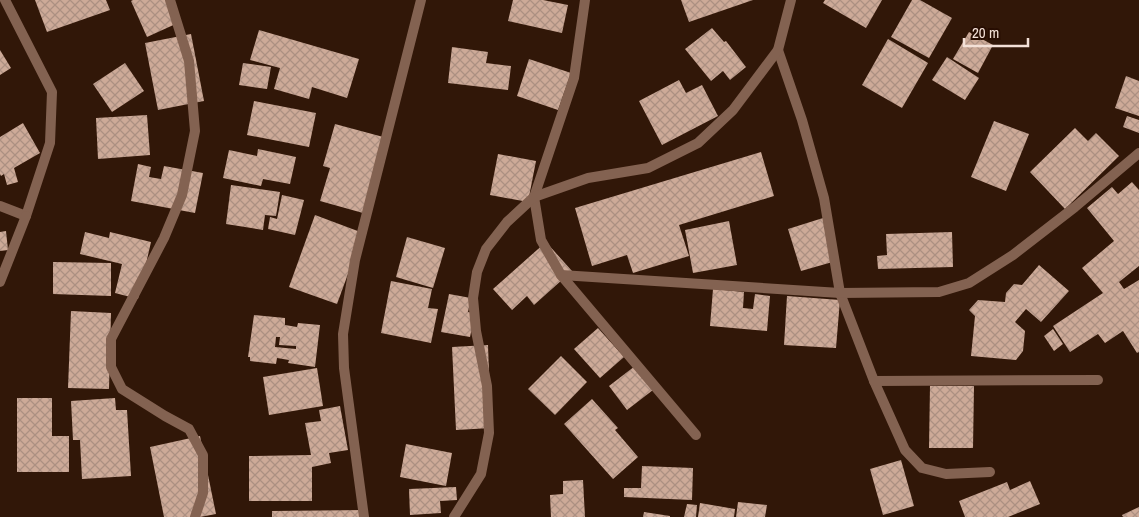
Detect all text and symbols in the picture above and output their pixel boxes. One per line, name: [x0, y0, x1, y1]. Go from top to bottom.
scale bar: [964, 15, 1028, 47]
text: 20 m: [972, 22, 999, 43]

